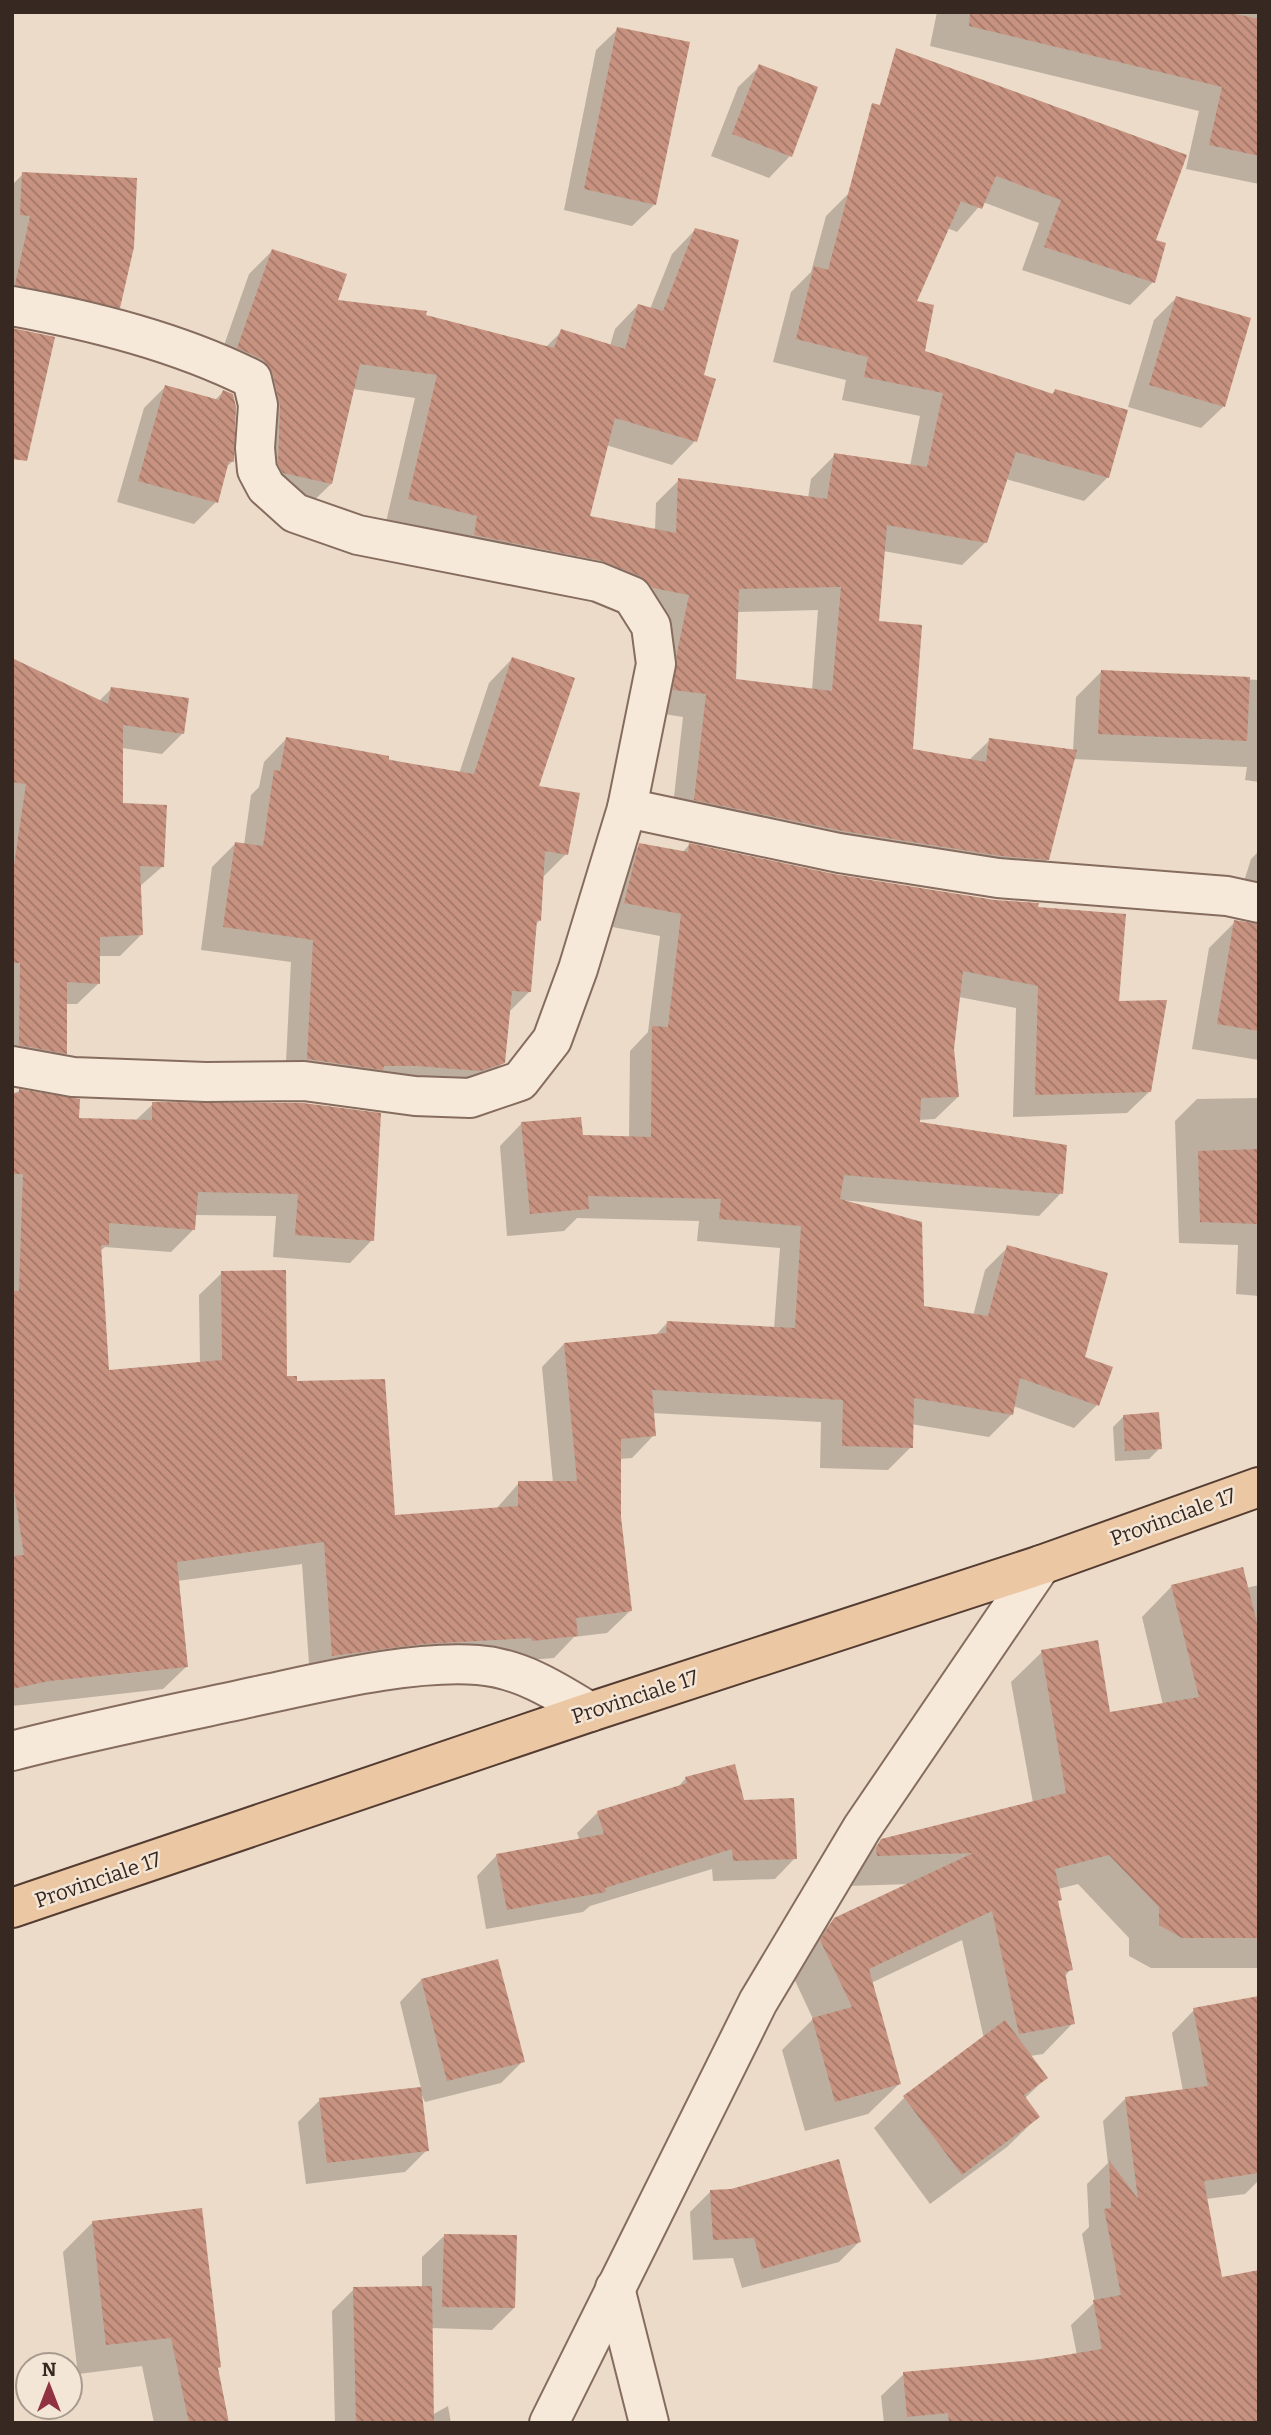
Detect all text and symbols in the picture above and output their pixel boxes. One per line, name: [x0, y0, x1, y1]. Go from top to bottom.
street label: Provinciale 17: [1107, 1482, 1240, 1552]
street label: Provinciale 17: [568, 1664, 702, 1730]
street label: Provinciale 17: [31, 1846, 165, 1914]
north arrow: [14, 2351, 84, 2421]
text: N: [42, 2358, 57, 2381]

